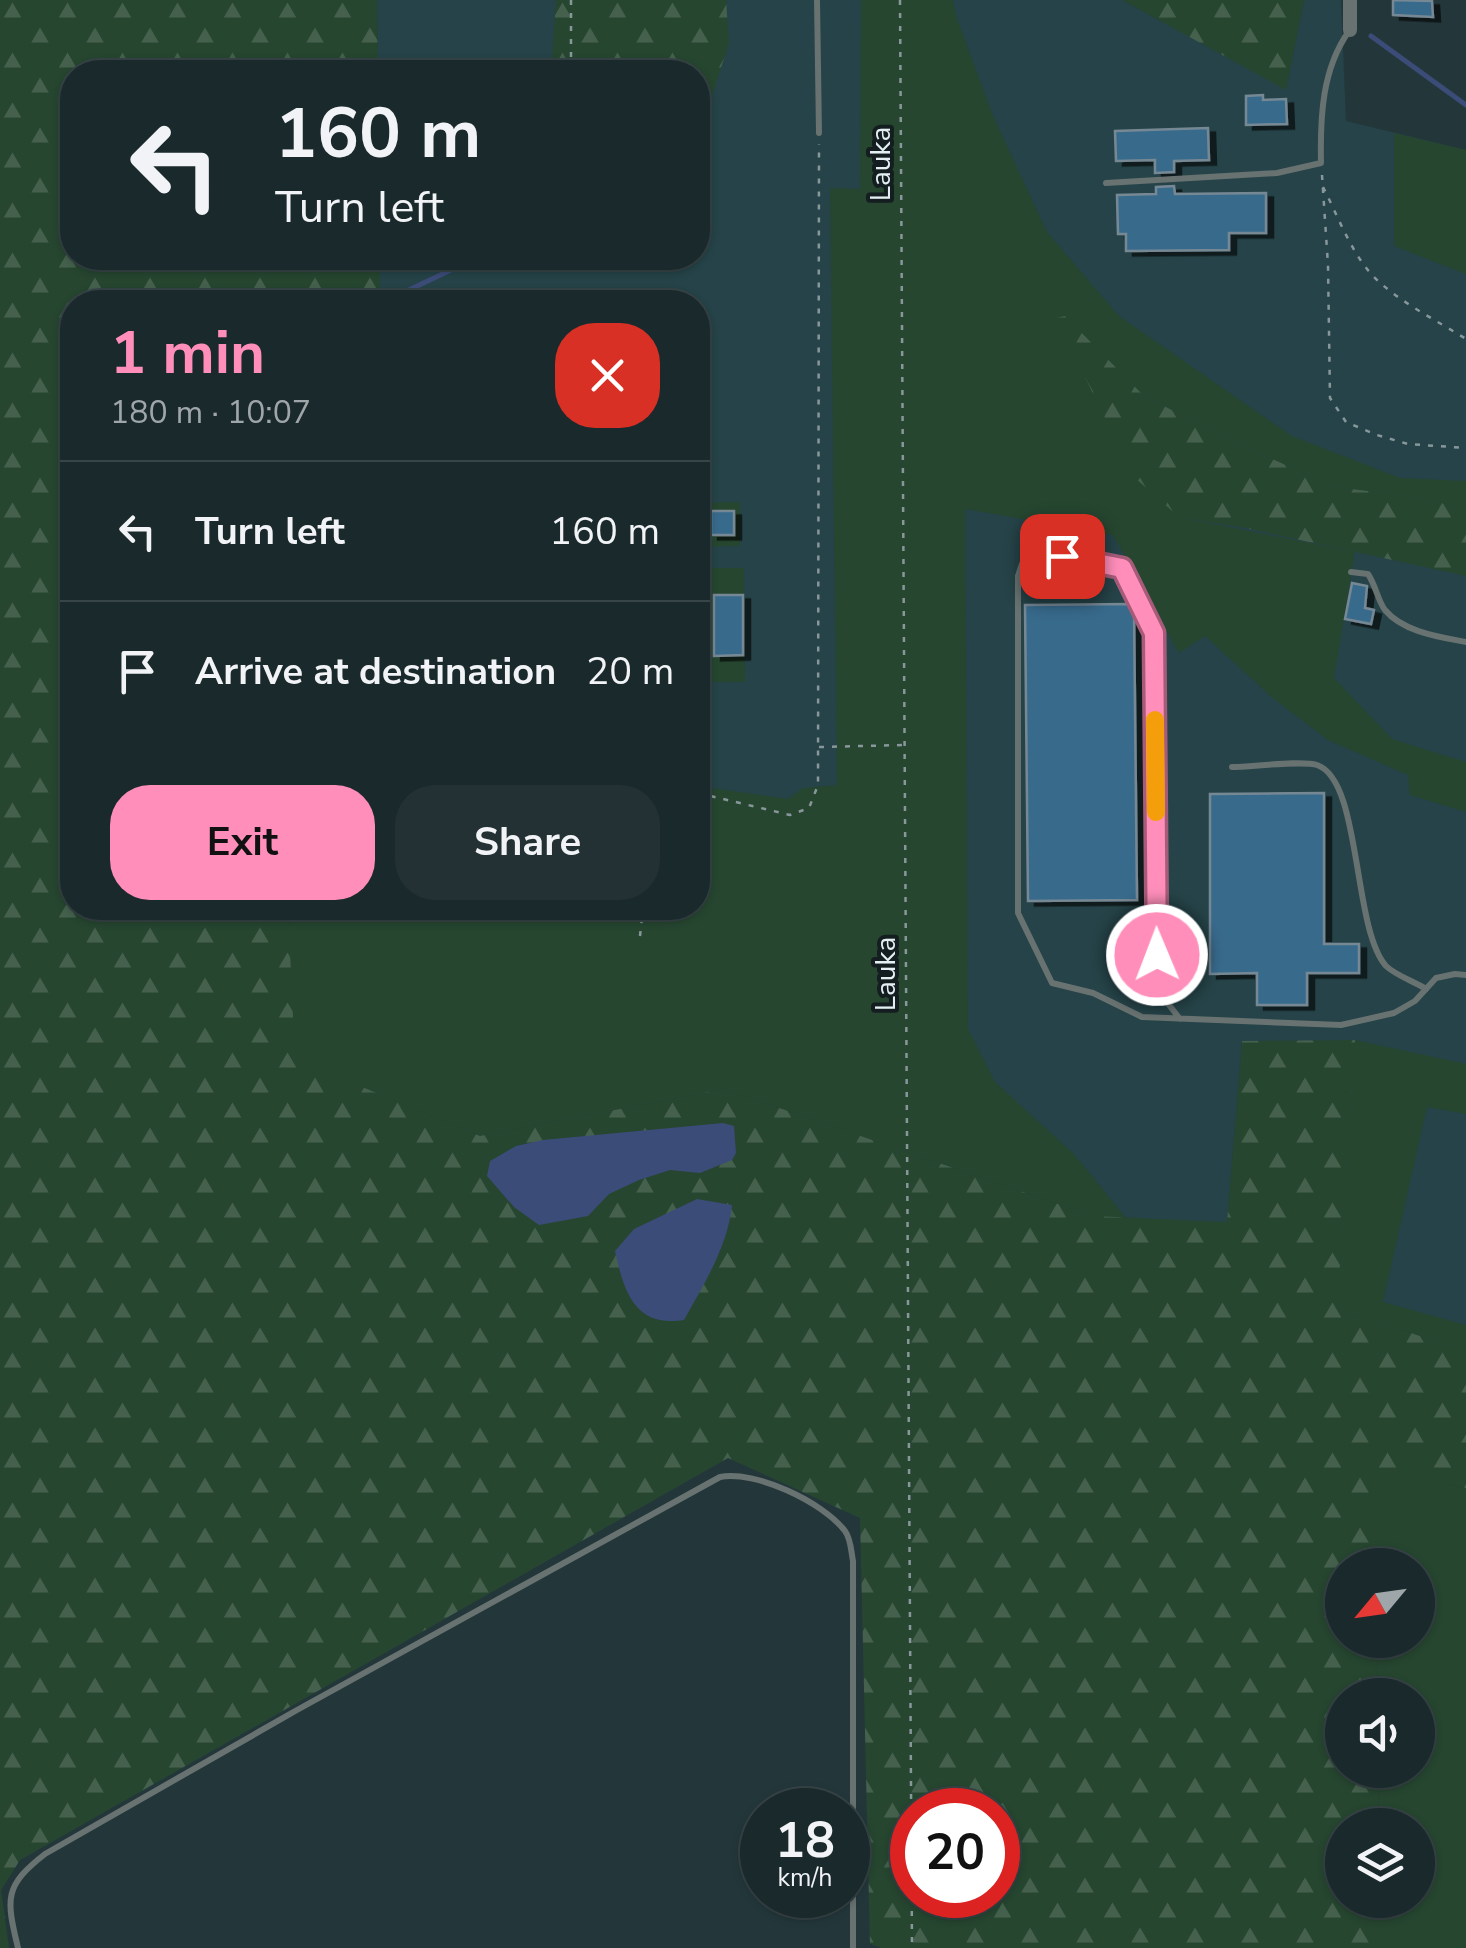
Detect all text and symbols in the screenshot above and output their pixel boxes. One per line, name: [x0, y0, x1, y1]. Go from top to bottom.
text: 160 m: [275, 86, 481, 182]
icon: left: [110, 100, 240, 230]
street label: Lauka: [862, 127, 900, 201]
text: Turn left: [275, 177, 444, 238]
text: 1 min: [110, 312, 265, 394]
button: close: [555, 323, 660, 428]
text: 180 m · 10:07: [110, 391, 311, 434]
icon: left: [110, 504, 165, 559]
text: Turn left: [195, 506, 345, 557]
text: 160 m: [549, 506, 660, 557]
pin: [1020, 514, 1105, 599]
icon: arrive: [1035, 529, 1090, 584]
icon: arrive: [110, 644, 165, 699]
text: Arrive at destination: [195, 646, 556, 697]
text: 20 m: [586, 646, 674, 697]
button: Exit: [110, 785, 375, 900]
button: Share: [395, 785, 660, 900]
position arrow: [1105, 903, 1209, 1007]
street label: Lauka: [867, 937, 905, 1011]
north arrow: [1325, 1548, 1435, 1658]
map controls: [1325, 1548, 1435, 1918]
button: sound: [1325, 1678, 1435, 1788]
speed limit sign: 20: [890, 1788, 1020, 1918]
text: 18: [775, 1806, 835, 1875]
button: layers: [1325, 1808, 1435, 1918]
text: km/h: [777, 1861, 833, 1895]

